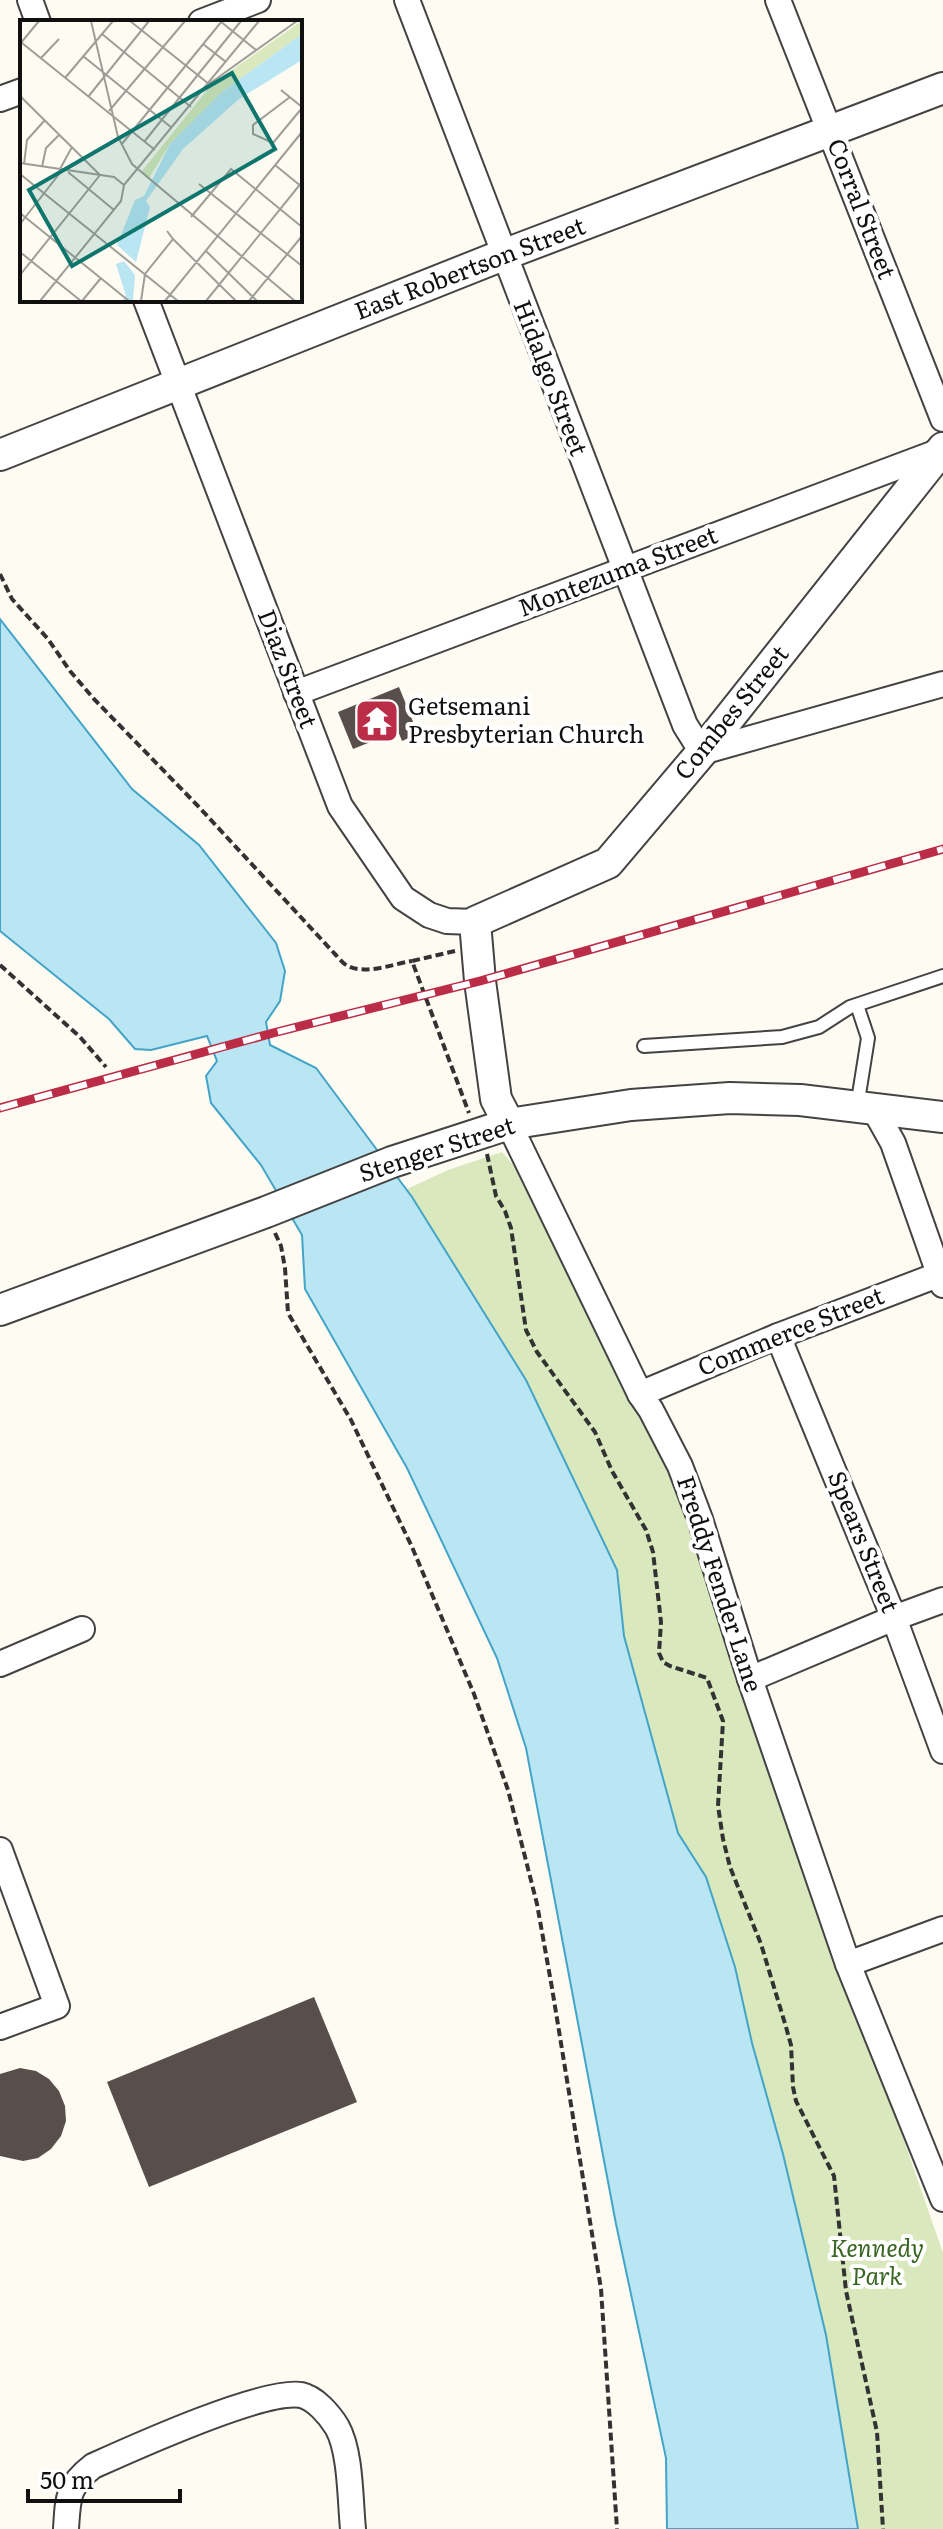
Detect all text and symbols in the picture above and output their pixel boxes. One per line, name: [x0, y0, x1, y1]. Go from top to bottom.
inset map: [20, 20, 302, 302]
street label: Corral Street: [821, 133, 906, 284]
street label: East Robertson Street: [349, 206, 590, 327]
street label: Hidalgo Street: [507, 294, 598, 460]
street label: Montezuma Street: [512, 515, 722, 624]
street label: Diaz Street: [251, 604, 328, 733]
street label: Combes Street: [665, 636, 795, 786]
place label: Getsemani Presbyterian Church: [408, 687, 645, 750]
temple icon: Getsemani Presbyterian Church: [353, 697, 401, 745]
street label: Stenger Street: [354, 1106, 519, 1189]
street label: Commerce Street: [692, 1276, 889, 1383]
street label: Spears Street: [821, 1465, 910, 1617]
street label: Freddy Fender Lane: [670, 1471, 773, 1696]
park label: Kennedy Park: [830, 2229, 924, 2292]
scale bar: [28, 2453, 180, 2503]
text: 50 m: [40, 2461, 94, 2496]

